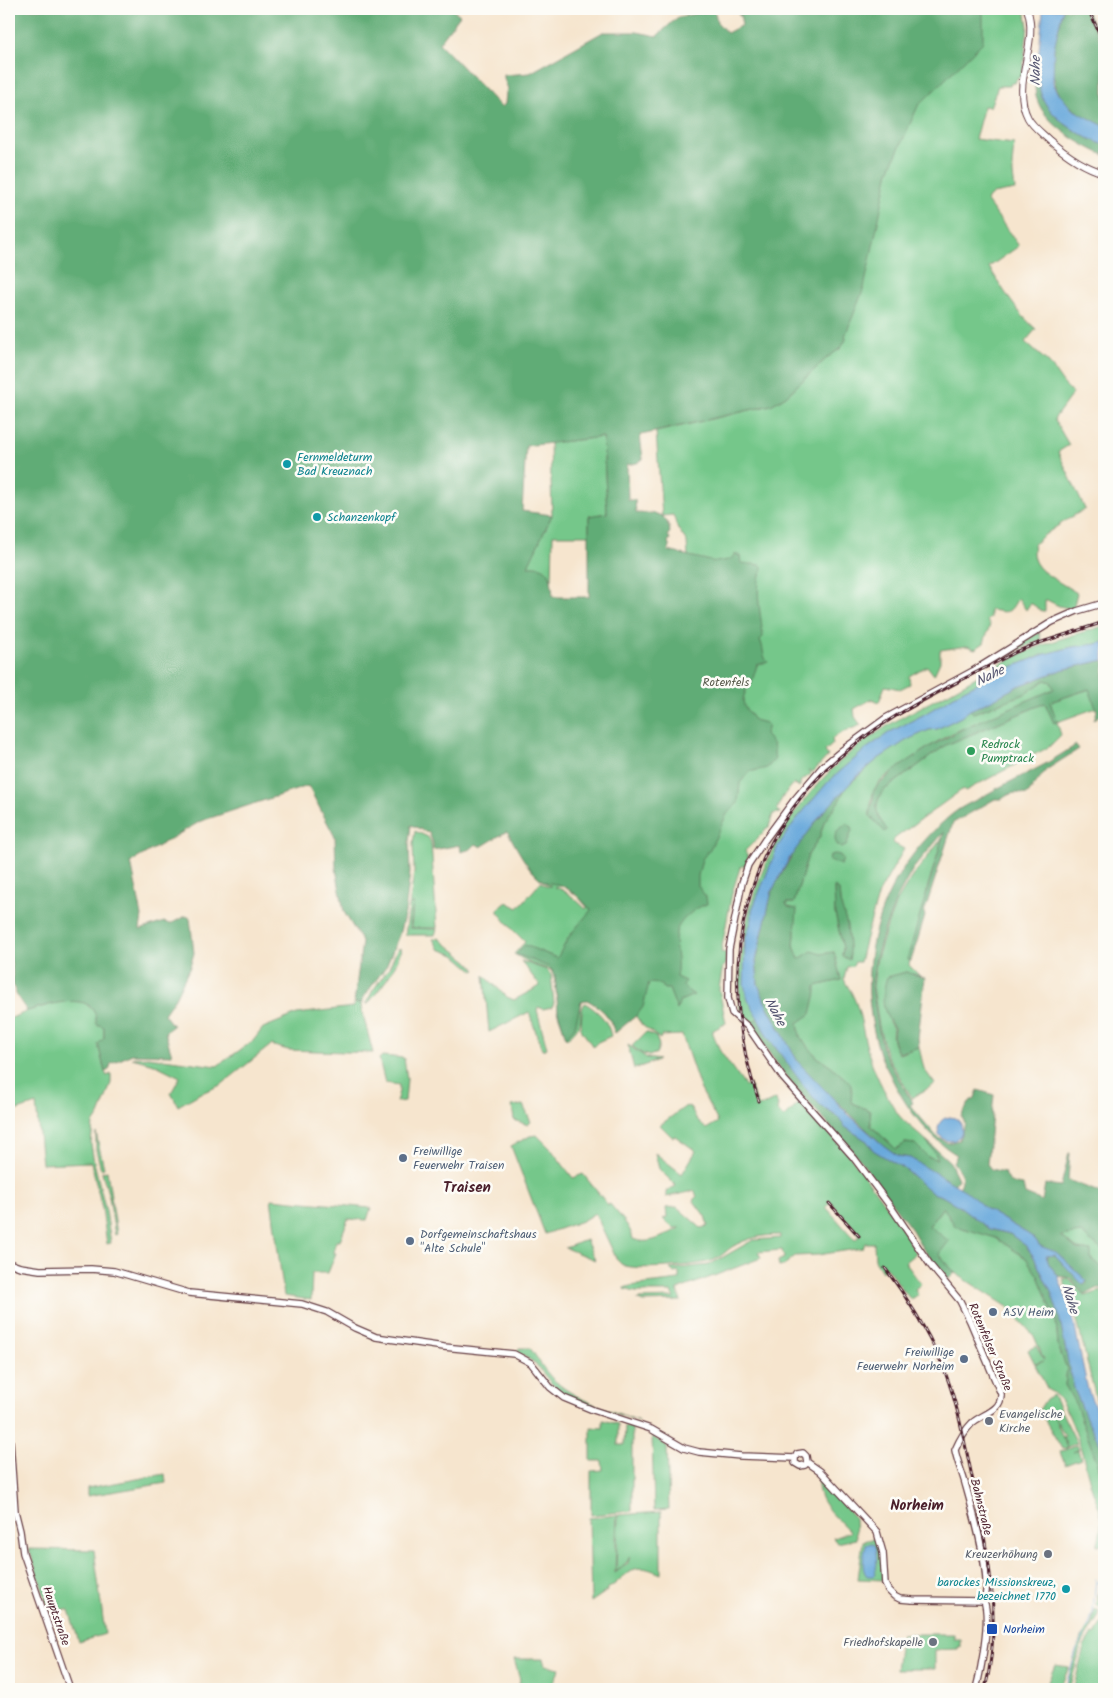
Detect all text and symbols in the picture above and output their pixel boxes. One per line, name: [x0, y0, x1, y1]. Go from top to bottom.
water label: Nahe: [1025, 54, 1047, 86]
place label: Fernmeldeturm Bad Kreuznach: [297, 448, 373, 481]
marker: Fernmeldeturm Bad Kreuznach: [281, 458, 293, 470]
place label: Schanzenkopf: [327, 508, 397, 527]
marker: Schanzenkopf: [311, 511, 323, 523]
water label: Nahe: [972, 659, 1010, 692]
park label: Rotenfels: [703, 673, 749, 692]
place label: Redrock Pumptrack: [981, 735, 1034, 768]
marker: Redrock Pumptrack: [965, 745, 977, 757]
water label: Nahe: [758, 994, 793, 1032]
place label: Freiwillige Feuerwehr Traisen: [413, 1142, 504, 1175]
marker: Freiwillige Feuerwehr Traisen: [397, 1152, 409, 1164]
district label: Traisen: [443, 1176, 491, 1200]
place label: Dorfgemeinschaftshaus "Alte Schule": [420, 1225, 537, 1258]
marker: Dorfgemeinschaftshaus "Alte Schule": [404, 1235, 416, 1247]
water label: Nahe: [1055, 1282, 1085, 1318]
street label: Rotenfelser Straße: [963, 1300, 1017, 1395]
place label: ASV Heim: [1003, 1303, 1054, 1322]
marker: ASV Heim: [987, 1306, 999, 1318]
place label: Freiwillige Feuerwehr Norheim: [857, 1343, 955, 1376]
marker: Freiwillige Feuerwehr Norheim: [958, 1353, 970, 1365]
place label: Evangelische Kirche: [999, 1405, 1063, 1438]
marker: Evangelische Kirche: [983, 1415, 995, 1427]
street label: Bahnstraße: [965, 1477, 997, 1538]
district label: Norheim: [890, 1494, 944, 1518]
place label: Kreuzerhöhung: [965, 1545, 1038, 1564]
marker: Kreuzerhöhung: [1042, 1548, 1054, 1560]
place label: barockes Missionskreuz, bezeichnet 1770: [937, 1573, 1056, 1606]
marker: barockes Missionskreuz, bezeichnet 1770: [1060, 1583, 1072, 1595]
street label: Hauptstraße: [37, 1584, 75, 1649]
place label: Norheim: [1003, 1620, 1045, 1639]
marker: Norheim: [985, 1622, 999, 1636]
place label: Friedhofskapelle: [843, 1633, 924, 1652]
marker: Friedhofskapelle: [927, 1636, 939, 1648]

